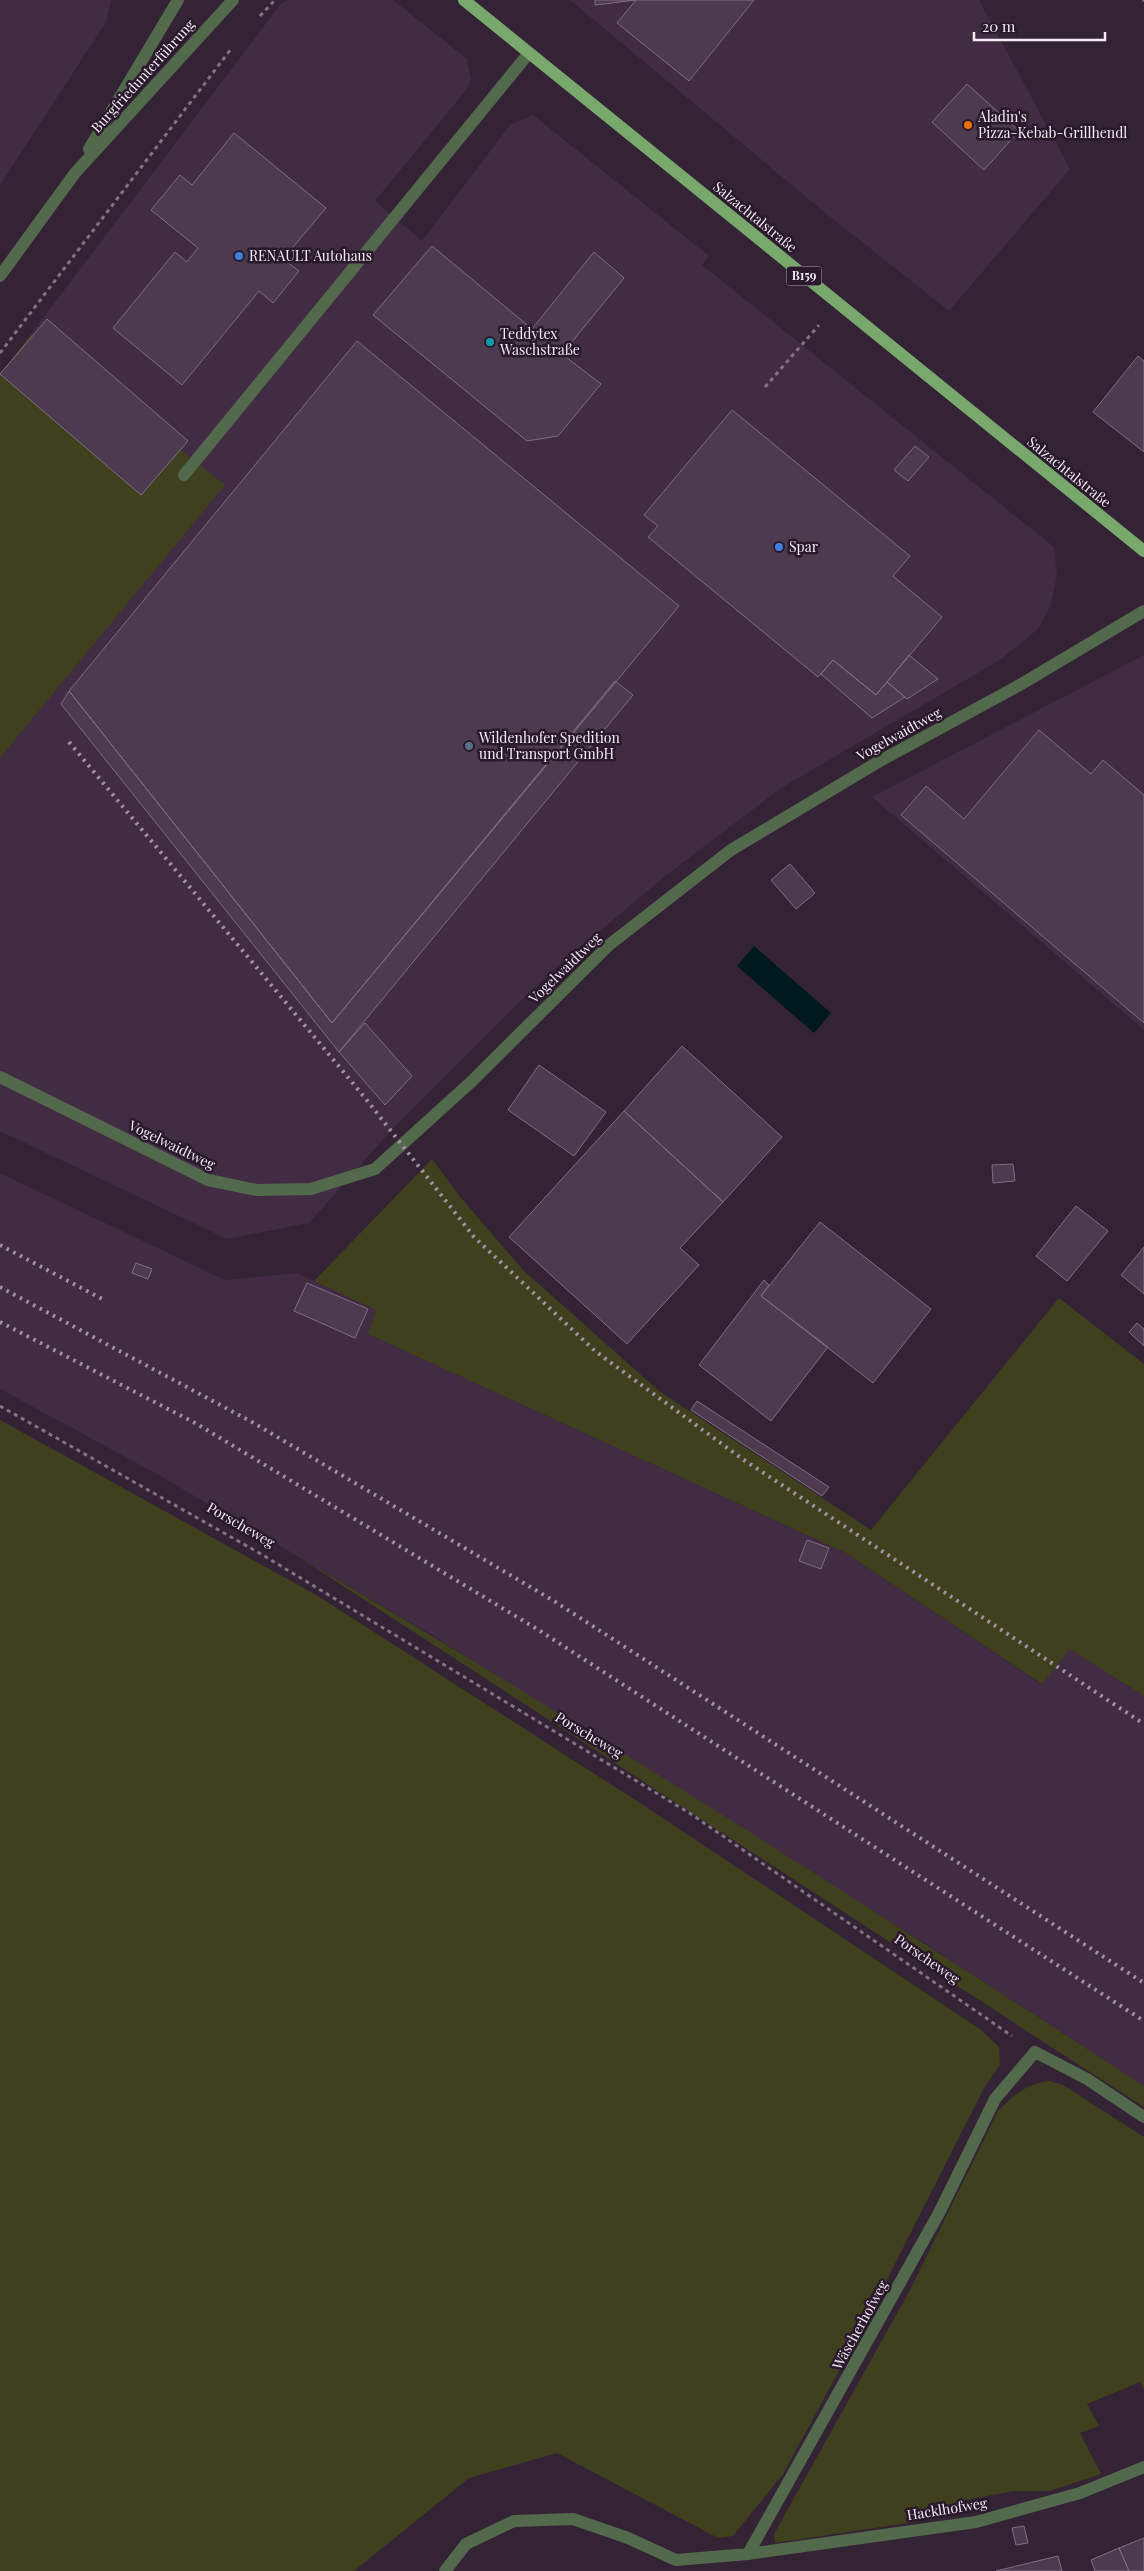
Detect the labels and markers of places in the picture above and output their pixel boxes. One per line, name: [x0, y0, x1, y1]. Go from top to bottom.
place label: Aladin's Pizza-Kebab-Grillhendl: [977, 107, 1127, 142]
marker: Aladin's Pizza-Kebab-Grillhendl: [962, 119, 974, 131]
place label: RENAULT Autohaus: [249, 246, 372, 265]
marker: RENAULT Autohaus: [233, 250, 245, 262]
place label: Teddytex Waschstraße: [499, 324, 580, 359]
marker: Teddytex Waschstraße: [484, 336, 496, 348]
place label: Spar: [789, 537, 819, 556]
marker: Spar: [773, 541, 785, 553]
place label: Wildenhofer Spedition und Transport GmbH: [478, 728, 620, 763]
marker: Wildenhofer Spedition und Transport GmbH: [463, 740, 475, 752]

